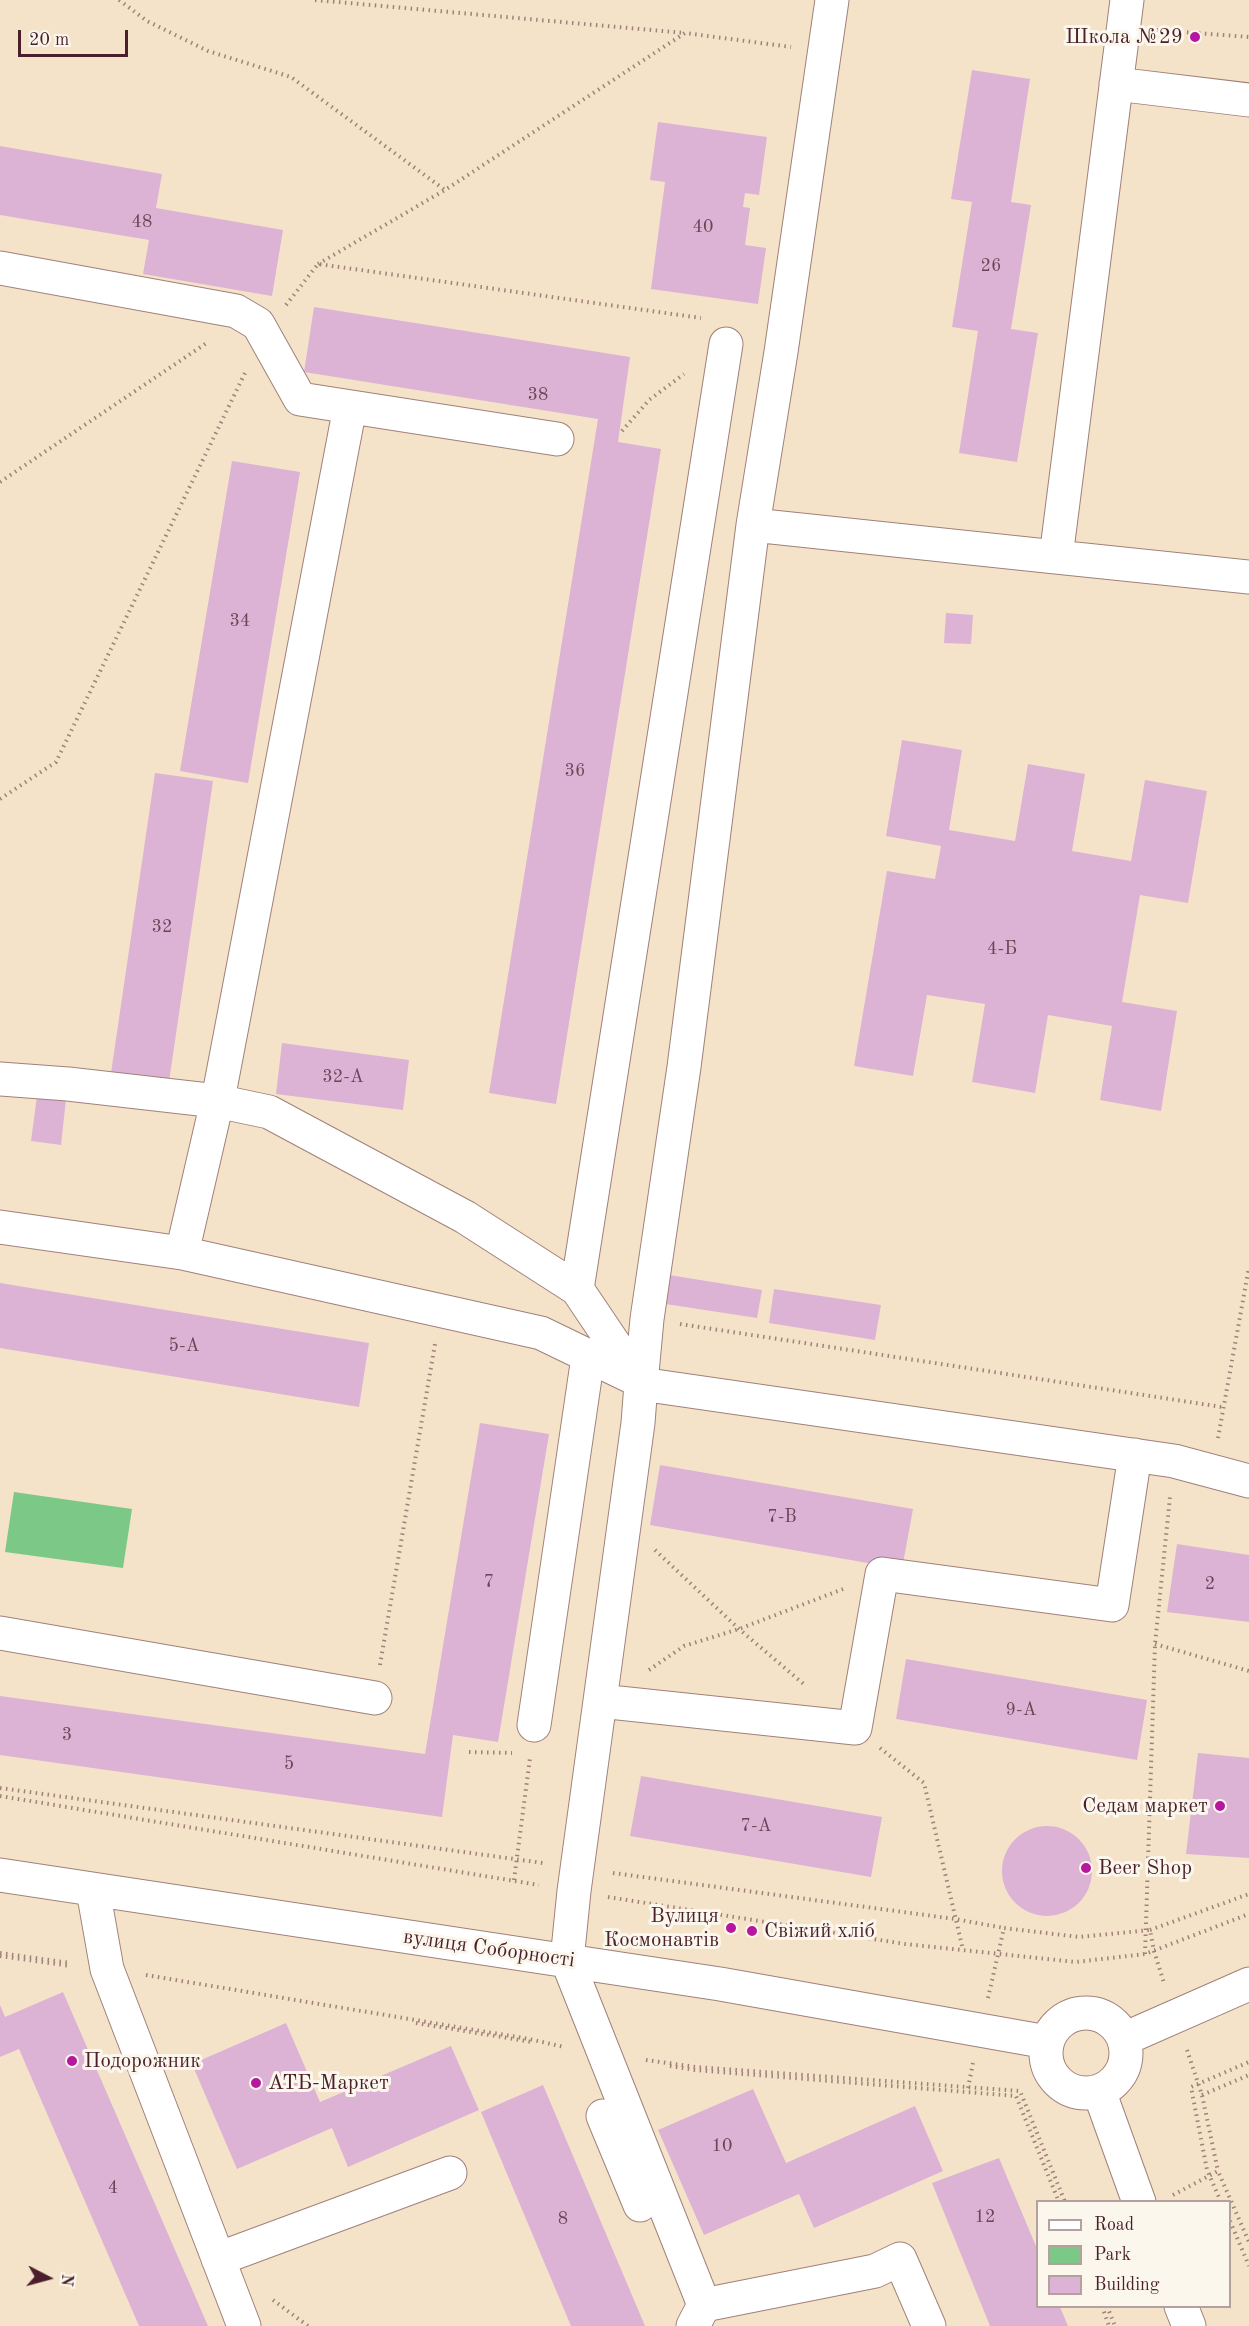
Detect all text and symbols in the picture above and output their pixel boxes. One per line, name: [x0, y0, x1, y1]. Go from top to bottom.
scale bar: [21, 18, 130, 56]
place label: Школа №29: [1065, 24, 1183, 50]
marker: Школа №29: [1188, 30, 1202, 44]
text: 20 m: [29, 31, 69, 49]
house number: 48: [132, 211, 152, 233]
house number: 40: [693, 216, 713, 238]
house number: 26: [981, 255, 1001, 277]
house number: 38: [528, 384, 548, 406]
house number: 34: [230, 610, 250, 632]
house number: 36: [565, 760, 585, 782]
house number: 32: [152, 916, 172, 938]
house number: 4-Б: [987, 938, 1017, 960]
house number: 32-А: [322, 1066, 364, 1088]
house number: 5-А: [169, 1335, 199, 1357]
house number: 7-В: [767, 1506, 797, 1528]
house number: 7: [484, 1571, 494, 1593]
house number: 2: [1205, 1573, 1215, 1595]
house number: 9-А: [1006, 1699, 1036, 1721]
house number: 3: [62, 1724, 72, 1746]
house number: 5: [284, 1753, 294, 1775]
place label: Седам маркет: [1082, 1793, 1208, 1819]
marker: Седам маркет: [1213, 1799, 1227, 1813]
house number: 7-А: [741, 1815, 771, 1837]
place label: Beer Shop: [1098, 1855, 1192, 1881]
marker: Beer Shop: [1079, 1861, 1093, 1875]
place label: Вулиця Космонавтів: [604, 1903, 719, 1953]
place label: Свіжий хліб: [764, 1918, 875, 1944]
marker: Вулиця Космонавтів: [724, 1921, 738, 1935]
street label: вулиця Соборності: [402, 1924, 576, 1974]
marker: Свіжий хліб: [745, 1924, 759, 1938]
place label: Подорожник: [84, 2048, 201, 2074]
marker: Подорожник: [65, 2054, 79, 2068]
place label: АТБ-Маркет: [268, 2070, 389, 2096]
marker: АТБ-Маркет: [249, 2076, 263, 2090]
house number: 10: [712, 2135, 732, 2157]
house number: 4: [108, 2177, 118, 2199]
legend: [1036, 2200, 1231, 2308]
house number: 12: [975, 2206, 995, 2228]
house number: 8: [558, 2208, 568, 2230]
text: Road: [1094, 2216, 1134, 2234]
text: Park: [1094, 2246, 1131, 2264]
north arrow: [18, 2248, 78, 2308]
text: N: [57, 2273, 74, 2287]
text: Building: [1094, 2276, 1159, 2294]

